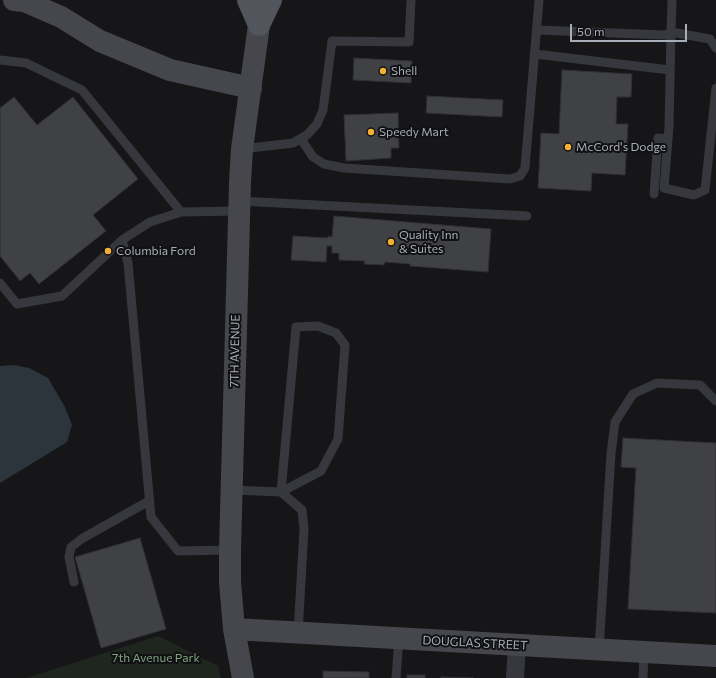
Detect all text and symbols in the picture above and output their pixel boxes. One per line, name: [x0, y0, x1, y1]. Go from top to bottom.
scale bar: [572, 16, 689, 42]
text: 50 m: [577, 24, 605, 38]
place label: Shell: [391, 64, 417, 78]
marker: Shell: [378, 66, 388, 76]
place label: Speedy Mart: [379, 125, 449, 139]
marker: Speedy Mart: [366, 127, 376, 137]
place label: McCord's Dodge: [576, 140, 666, 154]
marker: McCord's Dodge: [563, 142, 573, 152]
place label: Quality Inn & Suites: [399, 228, 458, 256]
marker: Quality Inn & Suites: [386, 237, 396, 247]
place label: Columbia Ford: [116, 244, 196, 258]
marker: Columbia Ford: [103, 246, 113, 256]
street label: 7TH AVENUE: [227, 314, 243, 388]
street label: DOUGLAS STREET: [422, 633, 528, 653]
park label: 7th Avenue Park: [112, 651, 200, 665]

